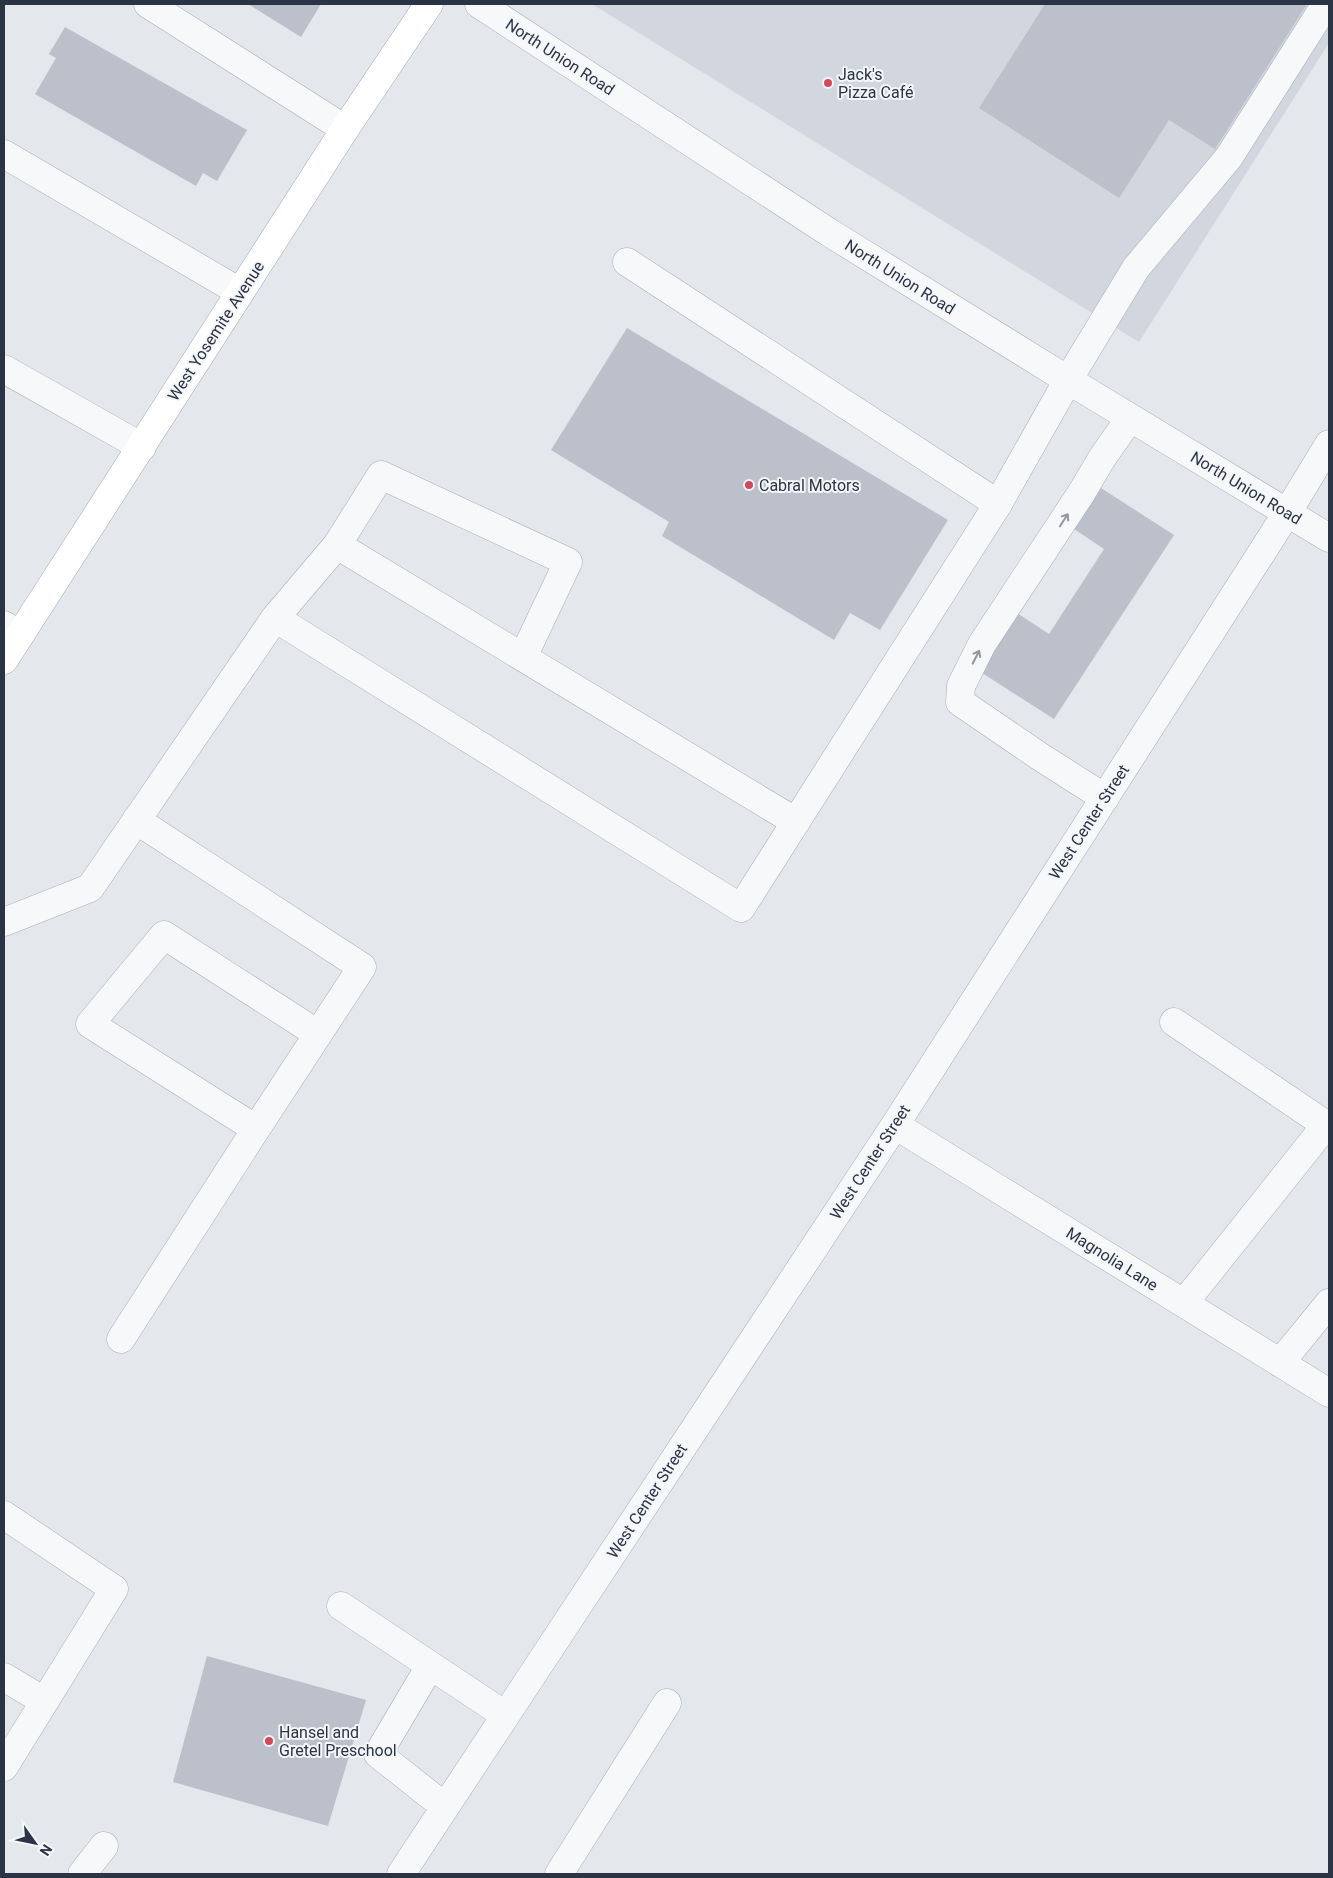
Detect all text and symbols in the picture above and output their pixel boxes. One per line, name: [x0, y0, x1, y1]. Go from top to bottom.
street label: North Union Road: [502, 15, 618, 99]
place label: Jack's Pizza Café: [838, 65, 914, 102]
marker: Jack's Pizza Café: [822, 77, 834, 89]
street label: North Union Road: [841, 236, 959, 318]
street label: West Yosemite Avenue: [164, 258, 268, 404]
street label: North Union Road: [1187, 447, 1305, 529]
place label: Cabral Motors: [759, 476, 860, 495]
marker: Cabral Motors: [743, 479, 755, 491]
one-way arrow: [1059, 513, 1069, 527]
one-way arrow: [971, 649, 981, 664]
street label: West Center Street: [1045, 761, 1133, 883]
street label: West Center Street: [826, 1101, 914, 1223]
street label: Magnolia Lane: [1063, 1223, 1161, 1295]
street label: West Center Street: [603, 1440, 691, 1562]
place label: Hansel and Gretel Preschool: [279, 1723, 397, 1760]
marker: Hansel and Gretel Preschool: [263, 1735, 275, 1747]
north arrow: [10, 1818, 60, 1868]
text: N: [36, 1842, 55, 1859]

